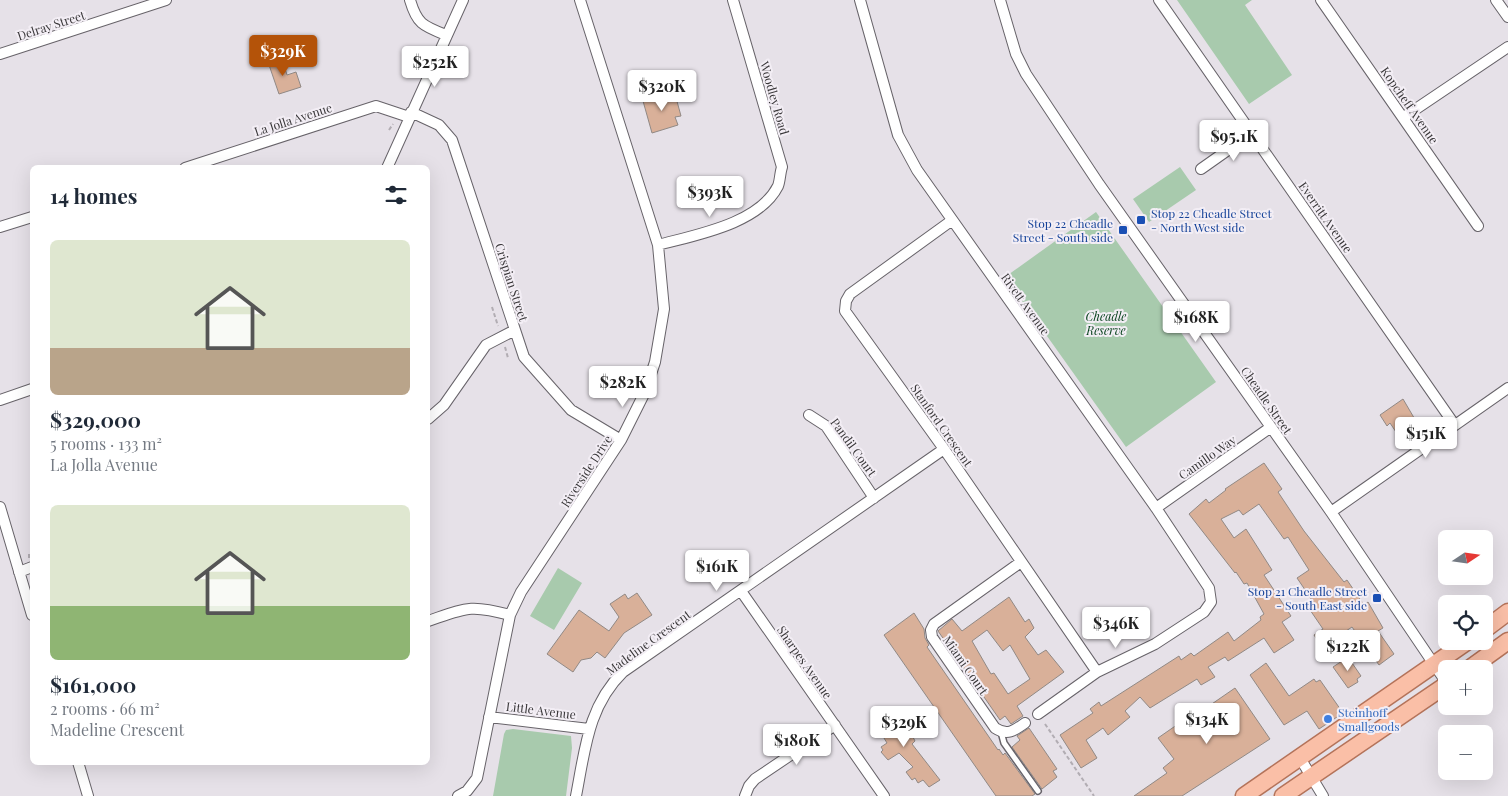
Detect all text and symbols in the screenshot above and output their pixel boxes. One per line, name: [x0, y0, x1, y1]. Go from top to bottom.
street label: Delray Street: [15, 6, 88, 43]
pin: $329K: [248, 34, 318, 77]
text: $329K: [260, 40, 306, 61]
pin: $252K: [400, 46, 470, 88]
text: $252K: [413, 51, 457, 72]
street label: Woodley Road: [757, 59, 793, 136]
street label: Kopcheff Avenue: [1378, 63, 1442, 147]
pin: $320K: [627, 70, 697, 112]
text: $320K: [638, 75, 686, 96]
street label: La Jolla Avenue: [252, 99, 334, 139]
pin: $95.1K: [1193, 120, 1275, 162]
text: $95.1K: [1210, 125, 1258, 146]
pin: $393K: [675, 176, 745, 218]
street label: Everritt Avenue: [1296, 178, 1356, 256]
text: 14 homes: [50, 181, 137, 209]
icon: filters: [382, 181, 410, 209]
text: $393K: [687, 181, 733, 202]
place label: Stop 22 Cheadle Street - North West side: [1151, 205, 1272, 235]
marker: Stop 22 Cheadle Street - North West side: [1135, 214, 1147, 226]
place label: Stop 22 Cheadle Street - South side: [1013, 215, 1113, 245]
marker: Stop 22 Cheadle Street - South side: [1117, 224, 1129, 236]
street label: Crispian Street: [492, 241, 532, 324]
street label: Rivett Avenue: [998, 270, 1054, 338]
icon: home: [185, 273, 275, 363]
pin: $168K: [1161, 300, 1231, 343]
text: $168K: [1174, 306, 1218, 327]
park label: Cheadle Reserve: [1085, 308, 1126, 338]
street label: Cheadle Street: [1238, 363, 1297, 438]
pin: $282K: [588, 366, 658, 408]
text: $282K: [600, 371, 646, 392]
street label: Stanford Crescent: [908, 381, 977, 470]
text: $329,000: [50, 405, 141, 433]
street label: Pandil Court: [827, 415, 881, 480]
pin: $151K: [1391, 416, 1461, 459]
text: $151K: [1406, 422, 1446, 443]
street label: Camillo Way: [1175, 431, 1239, 483]
street label: Riverside Drive: [557, 432, 615, 510]
text: 5 rooms · 133 m²: [50, 433, 162, 454]
text: La Jolla Avenue: [50, 454, 158, 475]
north arrow: [1438, 530, 1492, 585]
map controls: [1438, 530, 1493, 780]
icon: home: [185, 538, 275, 628]
pin: $161K: [682, 550, 752, 592]
text: $161K: [696, 555, 738, 576]
place label: Stop 21 Cheadle Street - South East side: [1248, 583, 1368, 613]
marker: Stop 21 Cheadle Street - South East side: [1371, 592, 1383, 604]
button: locate: [1438, 595, 1493, 650]
street label: Madeline Crescent: [603, 605, 694, 678]
pin: $346K: [1081, 606, 1151, 649]
text: $346K: [1093, 612, 1139, 633]
street label: Sharpes Avenue: [774, 622, 836, 702]
pin: $122K: [1313, 630, 1383, 672]
street label: Miami Court: [940, 632, 993, 698]
text: $122K: [1326, 635, 1370, 656]
button: +: [1438, 660, 1493, 715]
text: $161,000: [50, 670, 136, 698]
text: 2 rooms · 66 m²: [50, 698, 160, 719]
street label: Little Avenue: [505, 698, 577, 722]
pin: $134K: [1172, 702, 1242, 745]
place label: Steinhoff Smallgoods: [1338, 704, 1400, 734]
pin: $329K: [869, 706, 939, 748]
text: $134K: [1186, 708, 1228, 729]
text: $329K: [881, 711, 927, 732]
marker: Steinhoff Smallgoods: [1322, 713, 1334, 725]
text: Madeline Crescent: [50, 719, 184, 740]
pin: $180K: [762, 724, 832, 766]
button: −: [1438, 725, 1493, 780]
text: $180K: [774, 729, 820, 750]

